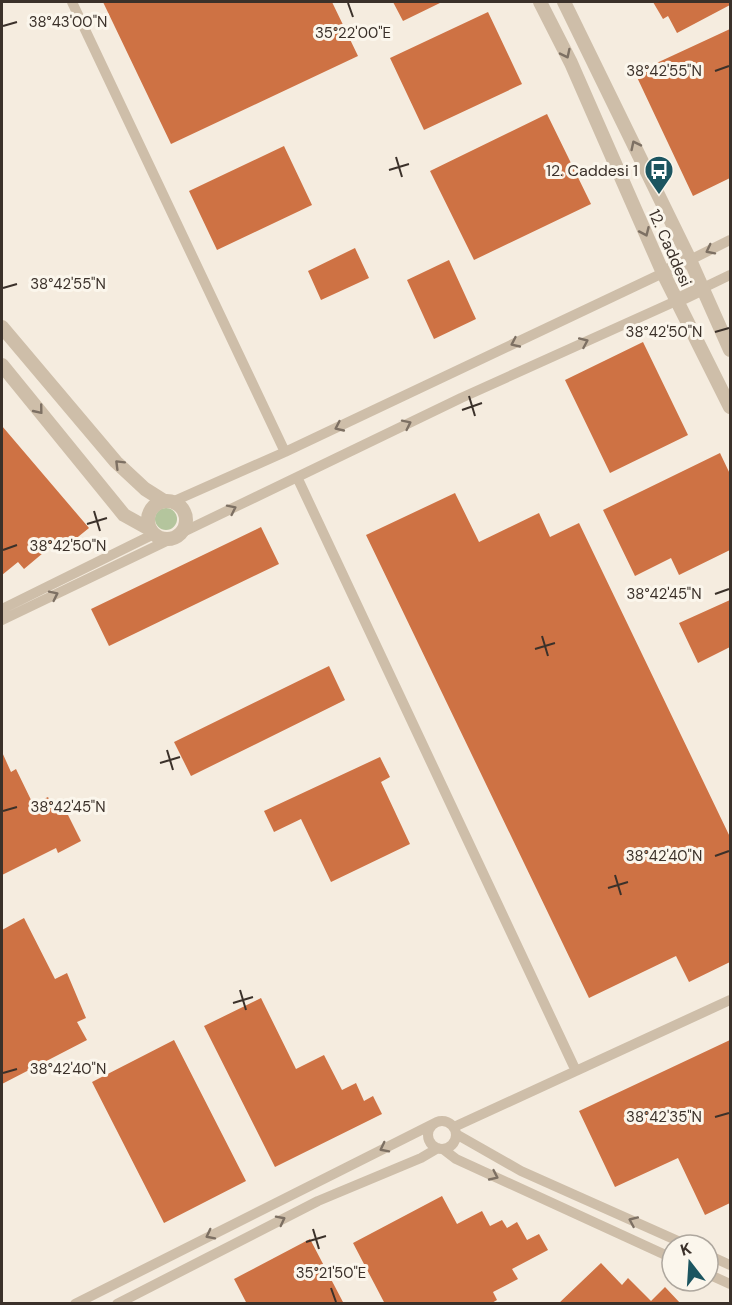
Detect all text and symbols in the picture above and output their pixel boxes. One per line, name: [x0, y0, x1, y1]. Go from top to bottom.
text: 38°43'00"N: [29, 12, 107, 32]
text: 35°22'00"E: [315, 23, 391, 43]
one-way arrow: [559, 47, 571, 58]
text: 38°42'55"N: [626, 61, 702, 81]
one-way arrow: [630, 141, 642, 152]
bus stop icon: 12. Caddesi 1: [643, 154, 675, 196]
place label: 12. Caddesi 1: [546, 160, 638, 181]
street label: 12. Caddesi: [644, 206, 696, 290]
one-way arrow: [638, 226, 650, 237]
one-way arrow: [706, 243, 717, 255]
text: 38°42'55"N: [30, 274, 106, 294]
text: 38°42'50"N: [626, 322, 702, 342]
one-way arrow: [510, 336, 521, 348]
one-way arrow: [578, 337, 589, 349]
one-way arrow: [32, 403, 43, 414]
one-way arrow: [334, 419, 345, 431]
one-way arrow: [401, 419, 412, 431]
one-way arrow: [115, 461, 126, 471]
one-way arrow: [225, 504, 236, 516]
text: 38°42'50"N: [30, 536, 106, 556]
text: 38°42'45"N: [626, 584, 702, 604]
one-way arrow: [48, 591, 59, 603]
text: 38°42'45"N: [30, 797, 106, 817]
text: 38°42'40"N: [626, 846, 702, 866]
text: 38°42'40"N: [30, 1059, 106, 1079]
text: 38°42'35"N: [626, 1107, 702, 1127]
one-way arrow: [380, 1140, 391, 1152]
one-way arrow: [488, 1169, 499, 1181]
one-way arrow: [275, 1216, 285, 1227]
one-way arrow: [629, 1216, 640, 1228]
one-way arrow: [206, 1228, 217, 1240]
north arrow: [660, 1233, 720, 1293]
text: K: [678, 1237, 694, 1261]
text: 35°21'50"E: [296, 1263, 366, 1283]

